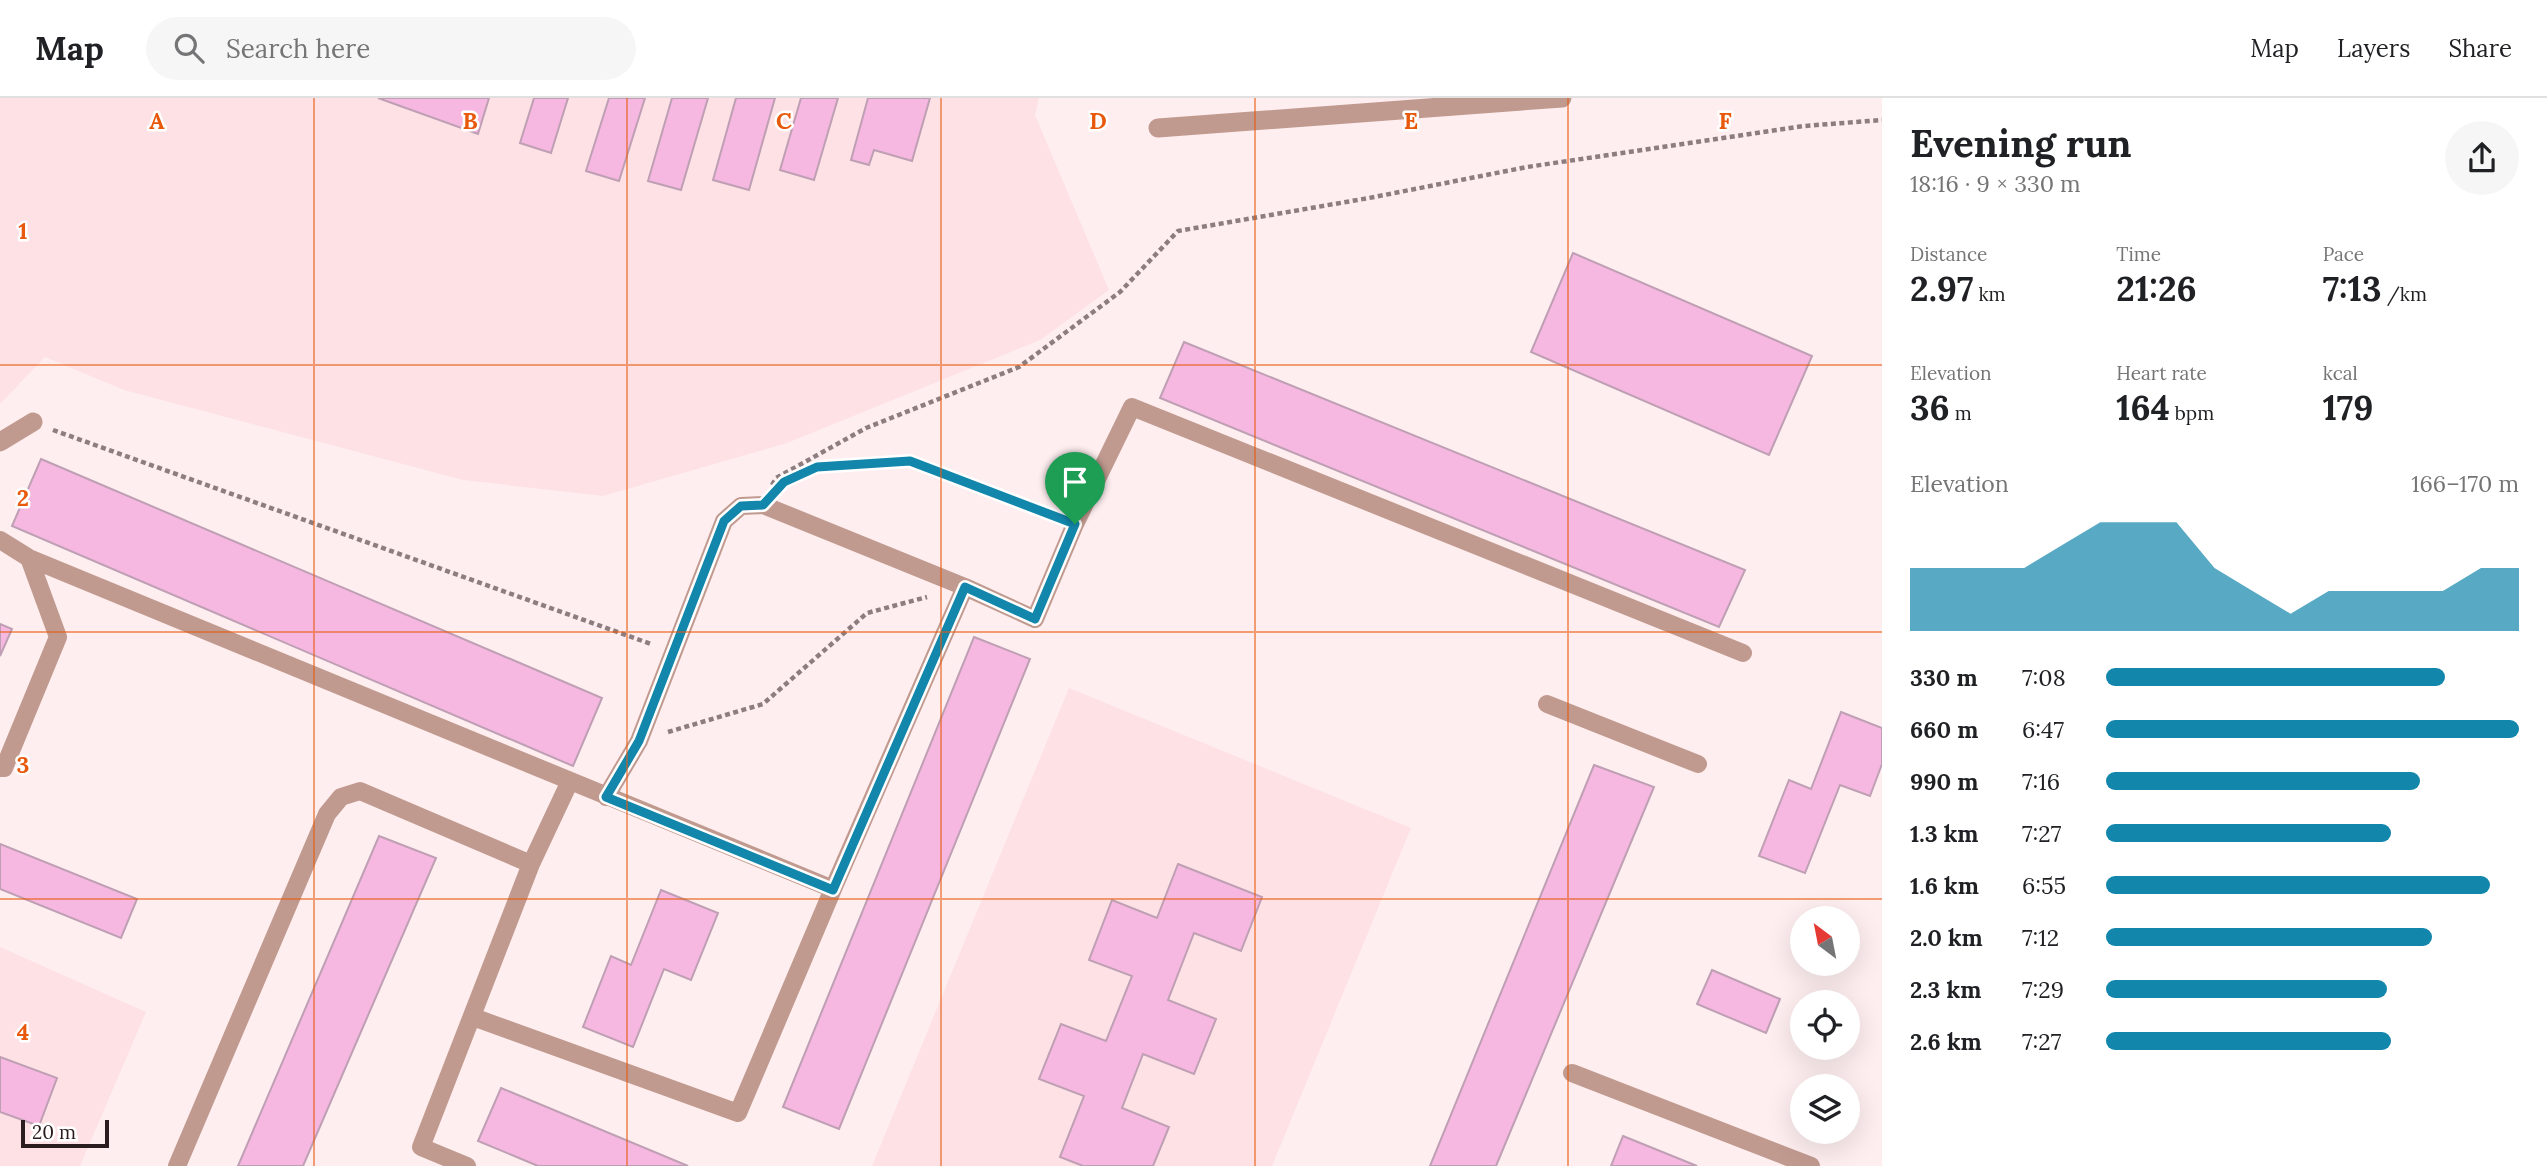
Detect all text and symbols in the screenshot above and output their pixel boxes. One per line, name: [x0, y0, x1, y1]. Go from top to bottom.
search box: [146, 17, 636, 80]
text: Map: [35, 27, 104, 69]
icon: search: [170, 29, 208, 67]
text: Search here: [226, 32, 370, 65]
text: Map: [2250, 33, 2299, 64]
text: Layers: [2337, 33, 2410, 64]
text: Share: [2448, 33, 2512, 64]
text: A: [149, 106, 165, 135]
text: B: [462, 106, 478, 135]
text: C: [776, 106, 792, 135]
text: D: [1089, 106, 1107, 135]
text: E: [1404, 106, 1418, 135]
text: F: [1718, 106, 1732, 135]
text: Evening run: [1910, 119, 2132, 167]
button: share: [2445, 121, 2519, 195]
text: 18:16 · 9 × 330 m: [1910, 169, 2081, 198]
text: 1: [18, 216, 28, 245]
text: Distance: [1910, 242, 1987, 266]
text: Time: [2116, 242, 2161, 266]
text: Pace: [2323, 242, 2364, 266]
text: 2.97: [1910, 266, 1973, 311]
text: 21:26: [2116, 266, 2197, 311]
text: 7:13: [2323, 266, 2382, 311]
text: km: [1973, 282, 2006, 306]
text: /km: [2382, 282, 2427, 306]
text: Elevation: [1910, 361, 1992, 385]
text: Heart rate: [2116, 361, 2207, 385]
text: kcal: [2323, 361, 2358, 385]
text: 36: [1910, 385, 1950, 430]
text: 164: [2116, 385, 2170, 430]
text: 179: [2323, 385, 2373, 430]
text: m: [1950, 401, 1972, 425]
text: bpm: [2170, 401, 2214, 425]
pin: [1045, 452, 1105, 524]
icon: arrive: [1056, 463, 1094, 501]
text: Elevation: [1910, 469, 2009, 498]
text: 166–170 m: [2411, 469, 2519, 498]
text: 2: [17, 483, 29, 512]
text: 330 m: [1910, 663, 1978, 692]
text: 7:08: [2022, 663, 2066, 692]
text: 660 m: [1910, 715, 1978, 744]
text: 6:47: [2022, 715, 2064, 744]
text: 3: [17, 750, 29, 779]
text: 990 m: [1910, 767, 1978, 796]
text: 7:16: [2022, 767, 2060, 796]
text: 1.3 km: [1910, 819, 1978, 848]
text: 7:27: [2022, 819, 2061, 848]
text: 1.6 km: [1910, 871, 1979, 900]
text: 6:55: [2022, 871, 2066, 900]
north arrow: [1790, 906, 1860, 976]
map controls: [1790, 906, 1860, 1144]
text: 2.0 km: [1910, 923, 1983, 952]
text: 7:12: [2022, 923, 2059, 952]
text: 2.3 km: [1910, 975, 1981, 1004]
text: 7:29: [2022, 975, 2064, 1004]
button: locate: [1790, 990, 1860, 1060]
text: 4: [17, 1017, 29, 1046]
text: 2.6 km: [1910, 1027, 1982, 1056]
text: 7:27: [2022, 1027, 2061, 1056]
button: layers: [1790, 1074, 1860, 1144]
scale bar: [21, 1117, 108, 1149]
text: 20 m: [32, 1120, 76, 1144]

